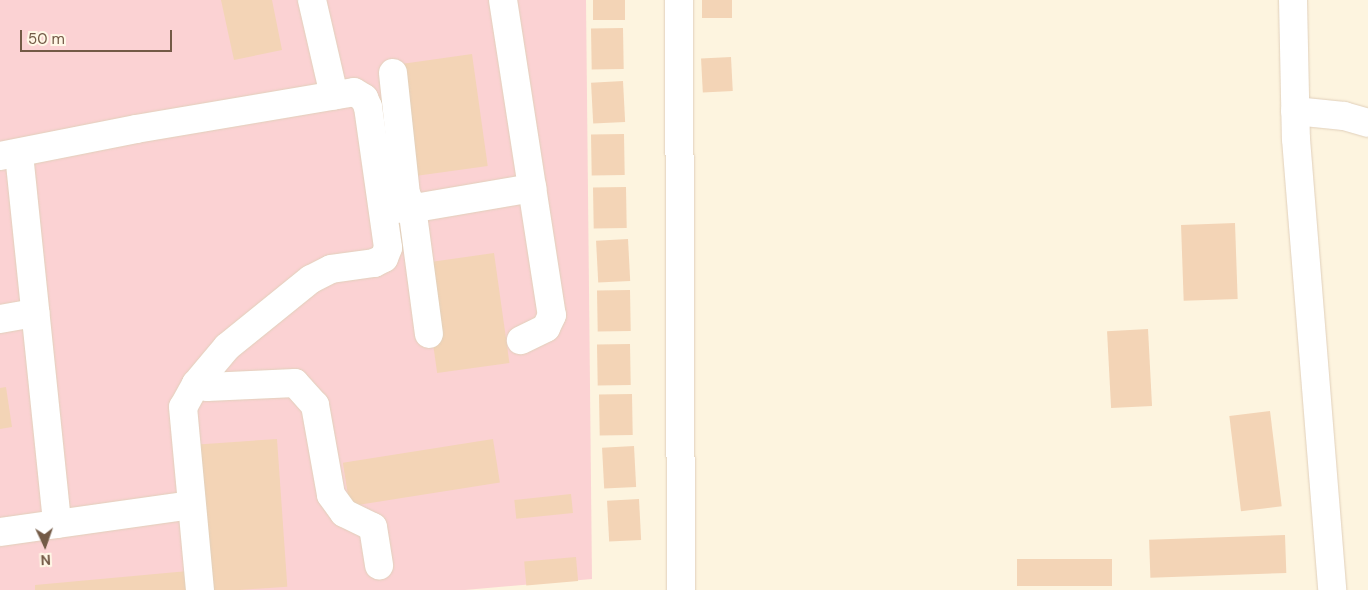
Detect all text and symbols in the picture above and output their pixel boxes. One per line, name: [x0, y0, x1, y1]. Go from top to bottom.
scale bar: [22, 20, 175, 52]
text: 50 m: [28, 29, 65, 49]
north arrow: [20, 520, 70, 570]
text: N: [40, 551, 51, 569]

